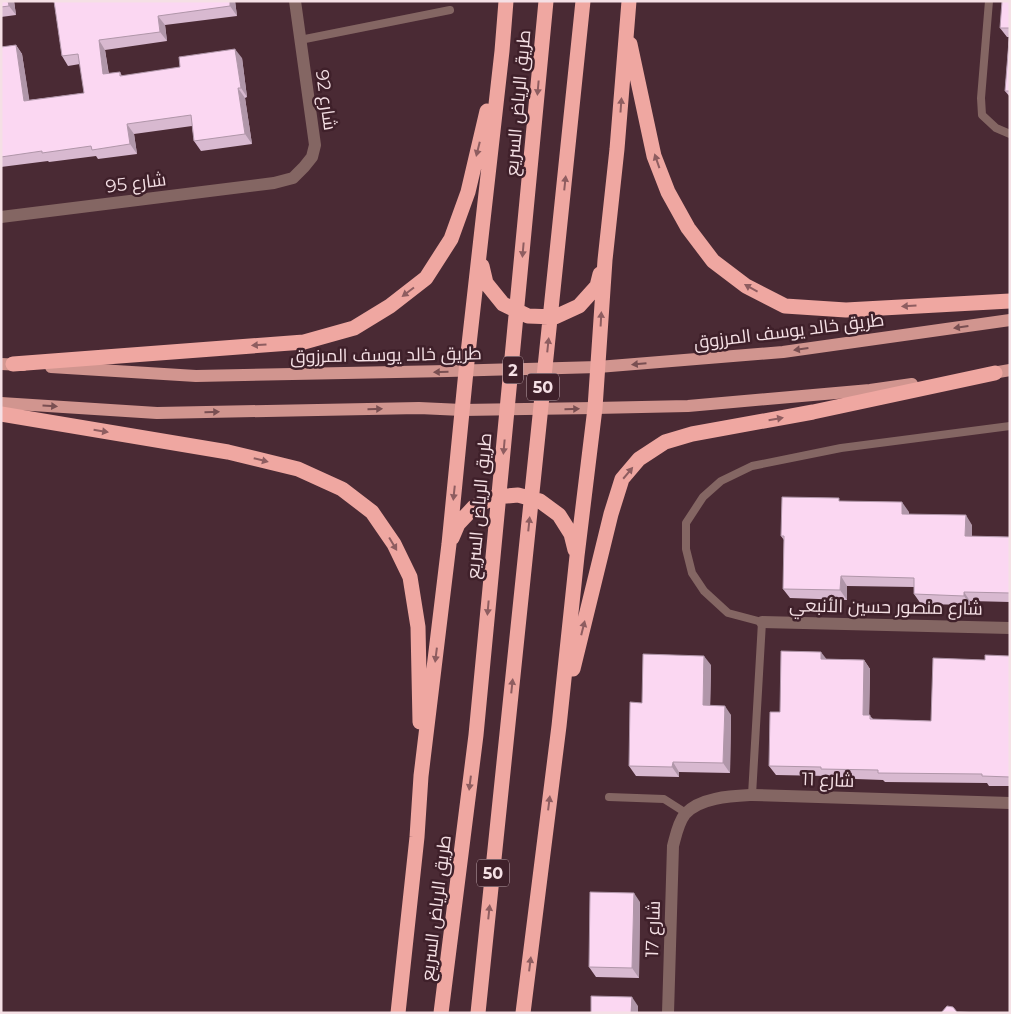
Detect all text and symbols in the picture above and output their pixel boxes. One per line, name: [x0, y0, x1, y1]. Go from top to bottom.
street label: طريق الرياض السريع: [501, 29, 536, 177]
street label: شارع 92: [310, 68, 341, 132]
one-way arrow: [534, 80, 542, 96]
one-way arrow: [617, 96, 625, 112]
one-way arrow: [474, 142, 482, 157]
one-way arrow: [652, 153, 660, 168]
street label: شارع 95: [105, 168, 168, 199]
one-way arrow: [561, 175, 569, 191]
one-way arrow: [518, 242, 526, 258]
one-way arrow: [743, 284, 758, 292]
one-way arrow: [402, 286, 415, 297]
one-way arrow: [900, 303, 916, 311]
street label: طريق خالد يوسف المرزوق: [693, 308, 886, 355]
one-way arrow: [598, 310, 606, 326]
one-way arrow: [953, 323, 969, 331]
one-way arrow: [544, 337, 552, 353]
one-way arrow: [250, 341, 266, 349]
street label: طريق خالد يوسف المرزوق: [290, 342, 482, 369]
one-way arrow: [792, 346, 808, 354]
road number: 2: [503, 356, 523, 384]
one-way arrow: [630, 360, 646, 368]
one-way arrow: [433, 368, 449, 376]
road number: 50: [527, 374, 559, 401]
one-way arrow: [42, 402, 58, 410]
one-way arrow: [367, 405, 383, 413]
one-way arrow: [564, 405, 580, 413]
one-way arrow: [204, 408, 220, 416]
one-way arrow: [769, 415, 784, 423]
one-way arrow: [93, 427, 109, 435]
street label: طريق الرياض السريع: [462, 432, 497, 580]
one-way arrow: [500, 439, 508, 455]
one-way arrow: [253, 456, 268, 464]
one-way arrow: [622, 466, 633, 479]
one-way arrow: [450, 486, 458, 502]
one-way arrow: [525, 516, 533, 532]
one-way arrow: [389, 538, 398, 551]
street label: شارع منصور حسين الأنبعي: [789, 594, 983, 623]
one-way arrow: [484, 601, 492, 617]
one-way arrow: [579, 620, 587, 635]
one-way arrow: [432, 647, 440, 663]
one-way arrow: [508, 677, 516, 693]
street label: شارع 11: [801, 768, 855, 793]
one-way arrow: [466, 776, 474, 792]
one-way arrow: [545, 795, 553, 811]
street label: طريق الرياض السريع: [416, 834, 457, 982]
road number: 50: [477, 860, 509, 886]
street label: شارع 17: [641, 900, 666, 958]
one-way arrow: [485, 904, 493, 920]
one-way arrow: [526, 956, 534, 972]

